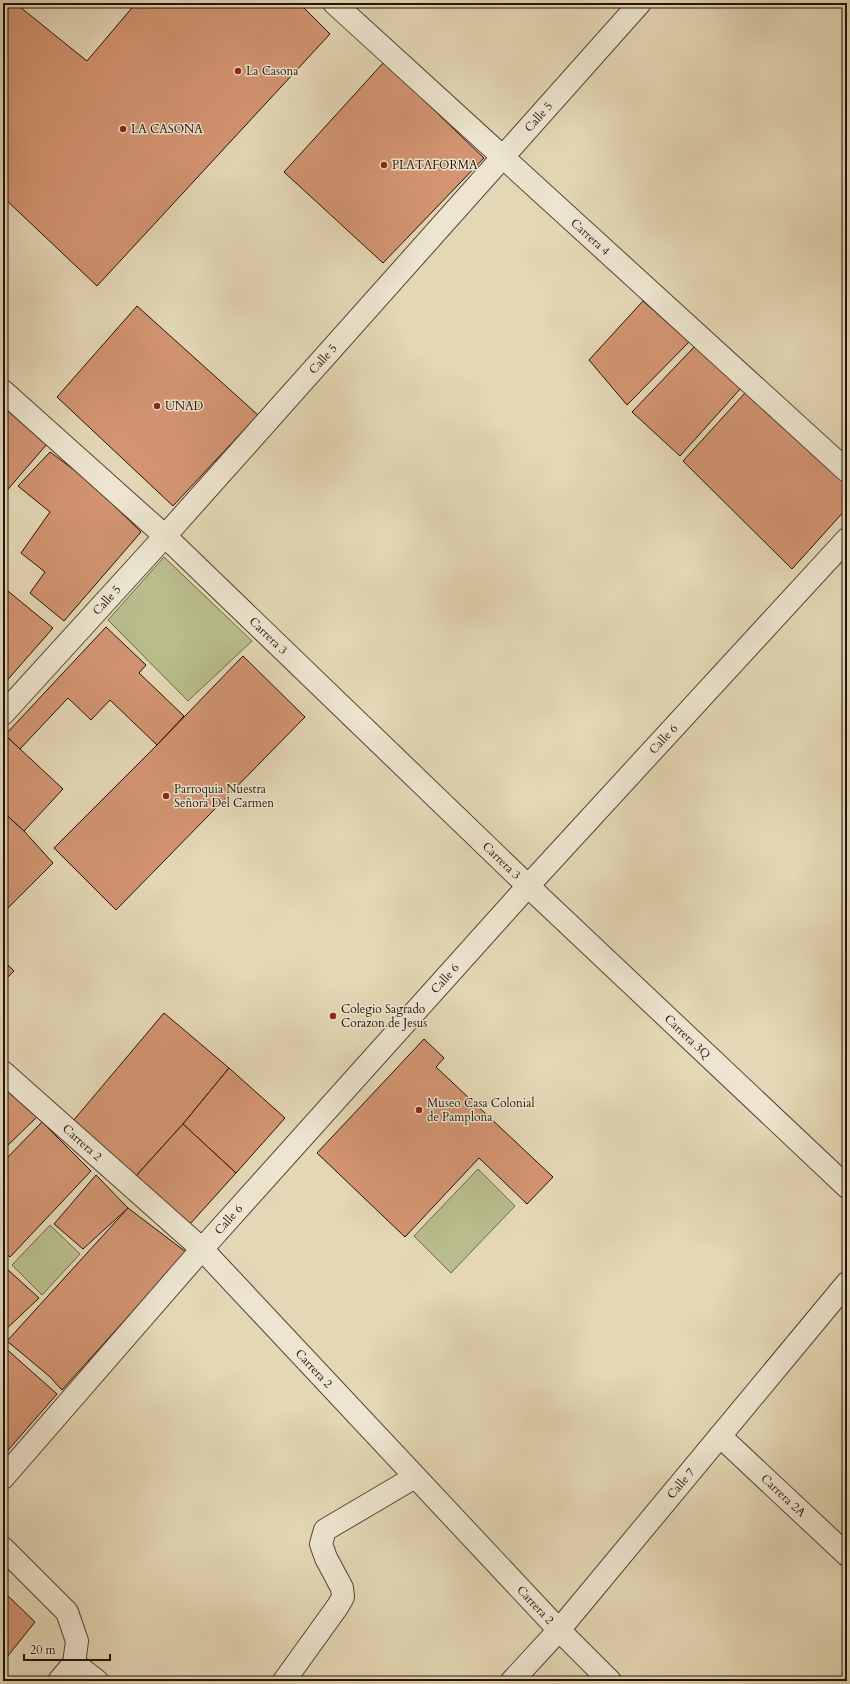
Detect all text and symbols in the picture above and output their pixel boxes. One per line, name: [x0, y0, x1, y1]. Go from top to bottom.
place label: La Casona: [246, 63, 299, 79]
marker: La Casona: [233, 66, 243, 76]
street label: Calle 5: [521, 98, 556, 135]
place label: LA CASONA: [131, 121, 203, 137]
marker: LA CASONA: [118, 124, 128, 134]
place label: PLATAFORMA: [392, 157, 478, 173]
marker: PLATAFORMA: [379, 160, 389, 170]
street label: Carrera 4: [567, 215, 613, 259]
street label: Calle 5: [305, 340, 341, 377]
place label: UNAD: [165, 398, 204, 414]
marker: UNAD: [152, 401, 162, 411]
street label: Calle 5: [89, 582, 124, 619]
street label: Carrera 3: [246, 613, 291, 658]
street label: Calle 6: [645, 721, 681, 757]
place label: Parroquia Nuestra Señora Del Carmen: [174, 781, 274, 811]
marker: Parroquia Nuestra Señora Del Carmen: [161, 791, 171, 801]
street label: Carrera 3: [479, 838, 524, 883]
street label: Calle 6: [427, 960, 463, 997]
place label: Colegio Sagrado Corazon de Jesus: [341, 1001, 427, 1031]
marker: Colegio Sagrado Corazon de Jesus: [328, 1011, 338, 1021]
street label: Carrera 3Q: [661, 1011, 714, 1062]
place label: Museo Casa Colonial de Pamplona: [427, 1095, 534, 1125]
marker: Museo Casa Colonial de Pamplona: [414, 1105, 424, 1115]
street label: Carrera 2: [59, 1121, 105, 1164]
street label: Calle 6: [211, 1201, 246, 1238]
street label: Carrera 2: [292, 1346, 336, 1391]
street label: Calle 7: [663, 1465, 698, 1502]
street label: Carrera 2A: [758, 1470, 810, 1521]
street label: Carrera 2: [513, 1582, 558, 1628]
scale bar: [24, 1636, 110, 1662]
text: 20 m: [30, 1642, 57, 1658]

